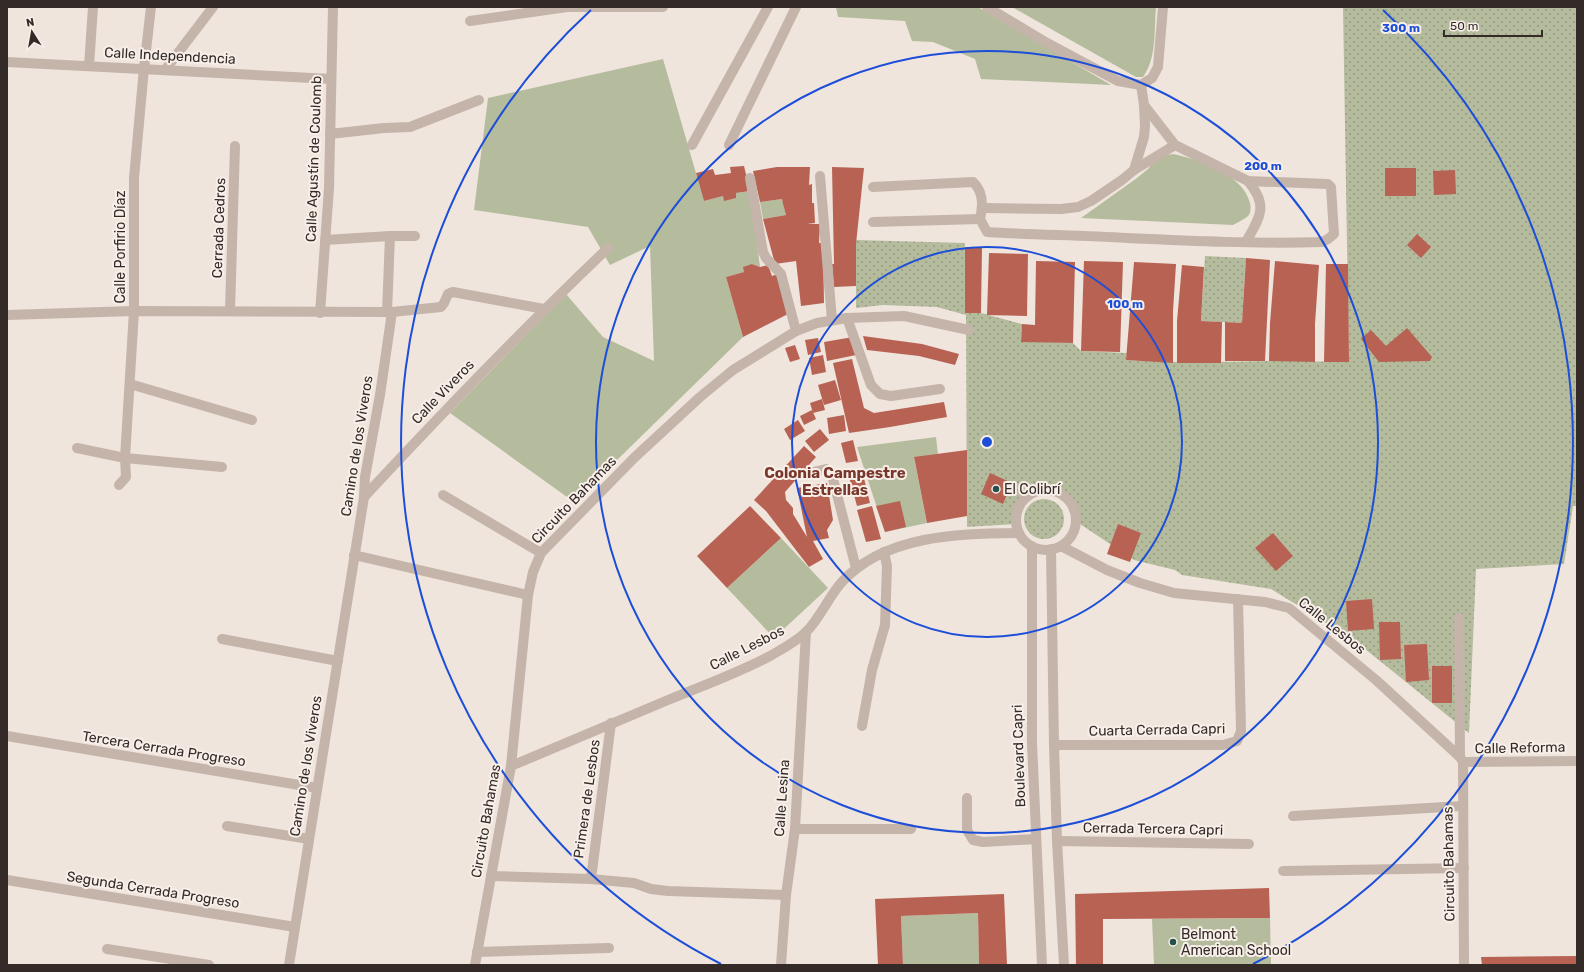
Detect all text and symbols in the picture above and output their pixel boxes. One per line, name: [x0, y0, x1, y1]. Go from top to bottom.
north arrow: [12, 12, 52, 52]
scale bar: [1444, 12, 1542, 38]
text: N: [25, 16, 35, 30]
text: 50 m: [1450, 19, 1478, 33]
text: 300 m: [1382, 21, 1420, 35]
street label: Calle Independencia: [104, 44, 236, 68]
street label: Calle Agustín de Coulomb: [303, 76, 325, 242]
text: 200 m: [1244, 159, 1282, 173]
street label: Cerrada Cedros: [209, 177, 229, 279]
street label: Calle Porfirio Díaz: [112, 190, 129, 304]
text: 100 m: [1107, 297, 1143, 311]
street label: Calle Viveros: [408, 356, 478, 428]
street label: Camino de los Viveros: [337, 374, 377, 518]
centre of rings: [980, 435, 994, 449]
street label: Circuito Bahamas: [528, 453, 620, 547]
district label: Colonia Campestre Estrellas: [764, 464, 906, 499]
place label: El Colibrí: [1004, 481, 1061, 498]
marker: El Colibrí: [991, 484, 1001, 494]
street label: Calle Lesbos: [1295, 594, 1369, 658]
street label: Calle Lesbos: [707, 622, 787, 674]
street label: Camino de los Viveros: [286, 694, 326, 838]
street label: Boulevard Capri: [1009, 704, 1029, 808]
street label: Cuarta Cerrada Capri: [1089, 720, 1225, 740]
street label: Tercera Cerrada Progreso: [81, 728, 247, 770]
street label: Primera de Lesbos: [570, 738, 604, 860]
street label: Calle Reforma: [1474, 739, 1566, 757]
street label: Calle Lesina: [771, 759, 793, 837]
street label: Circuito Bahamas: [468, 763, 504, 879]
street label: Circuito Bahamas: [1439, 806, 1459, 922]
street label: Cerrada Tercera Capri: [1083, 819, 1223, 839]
street label: Segunda Cerrada Progreso: [65, 868, 241, 912]
place label: Belmont American School: [1181, 926, 1291, 959]
marker: Belmont American School: [1168, 937, 1178, 947]

